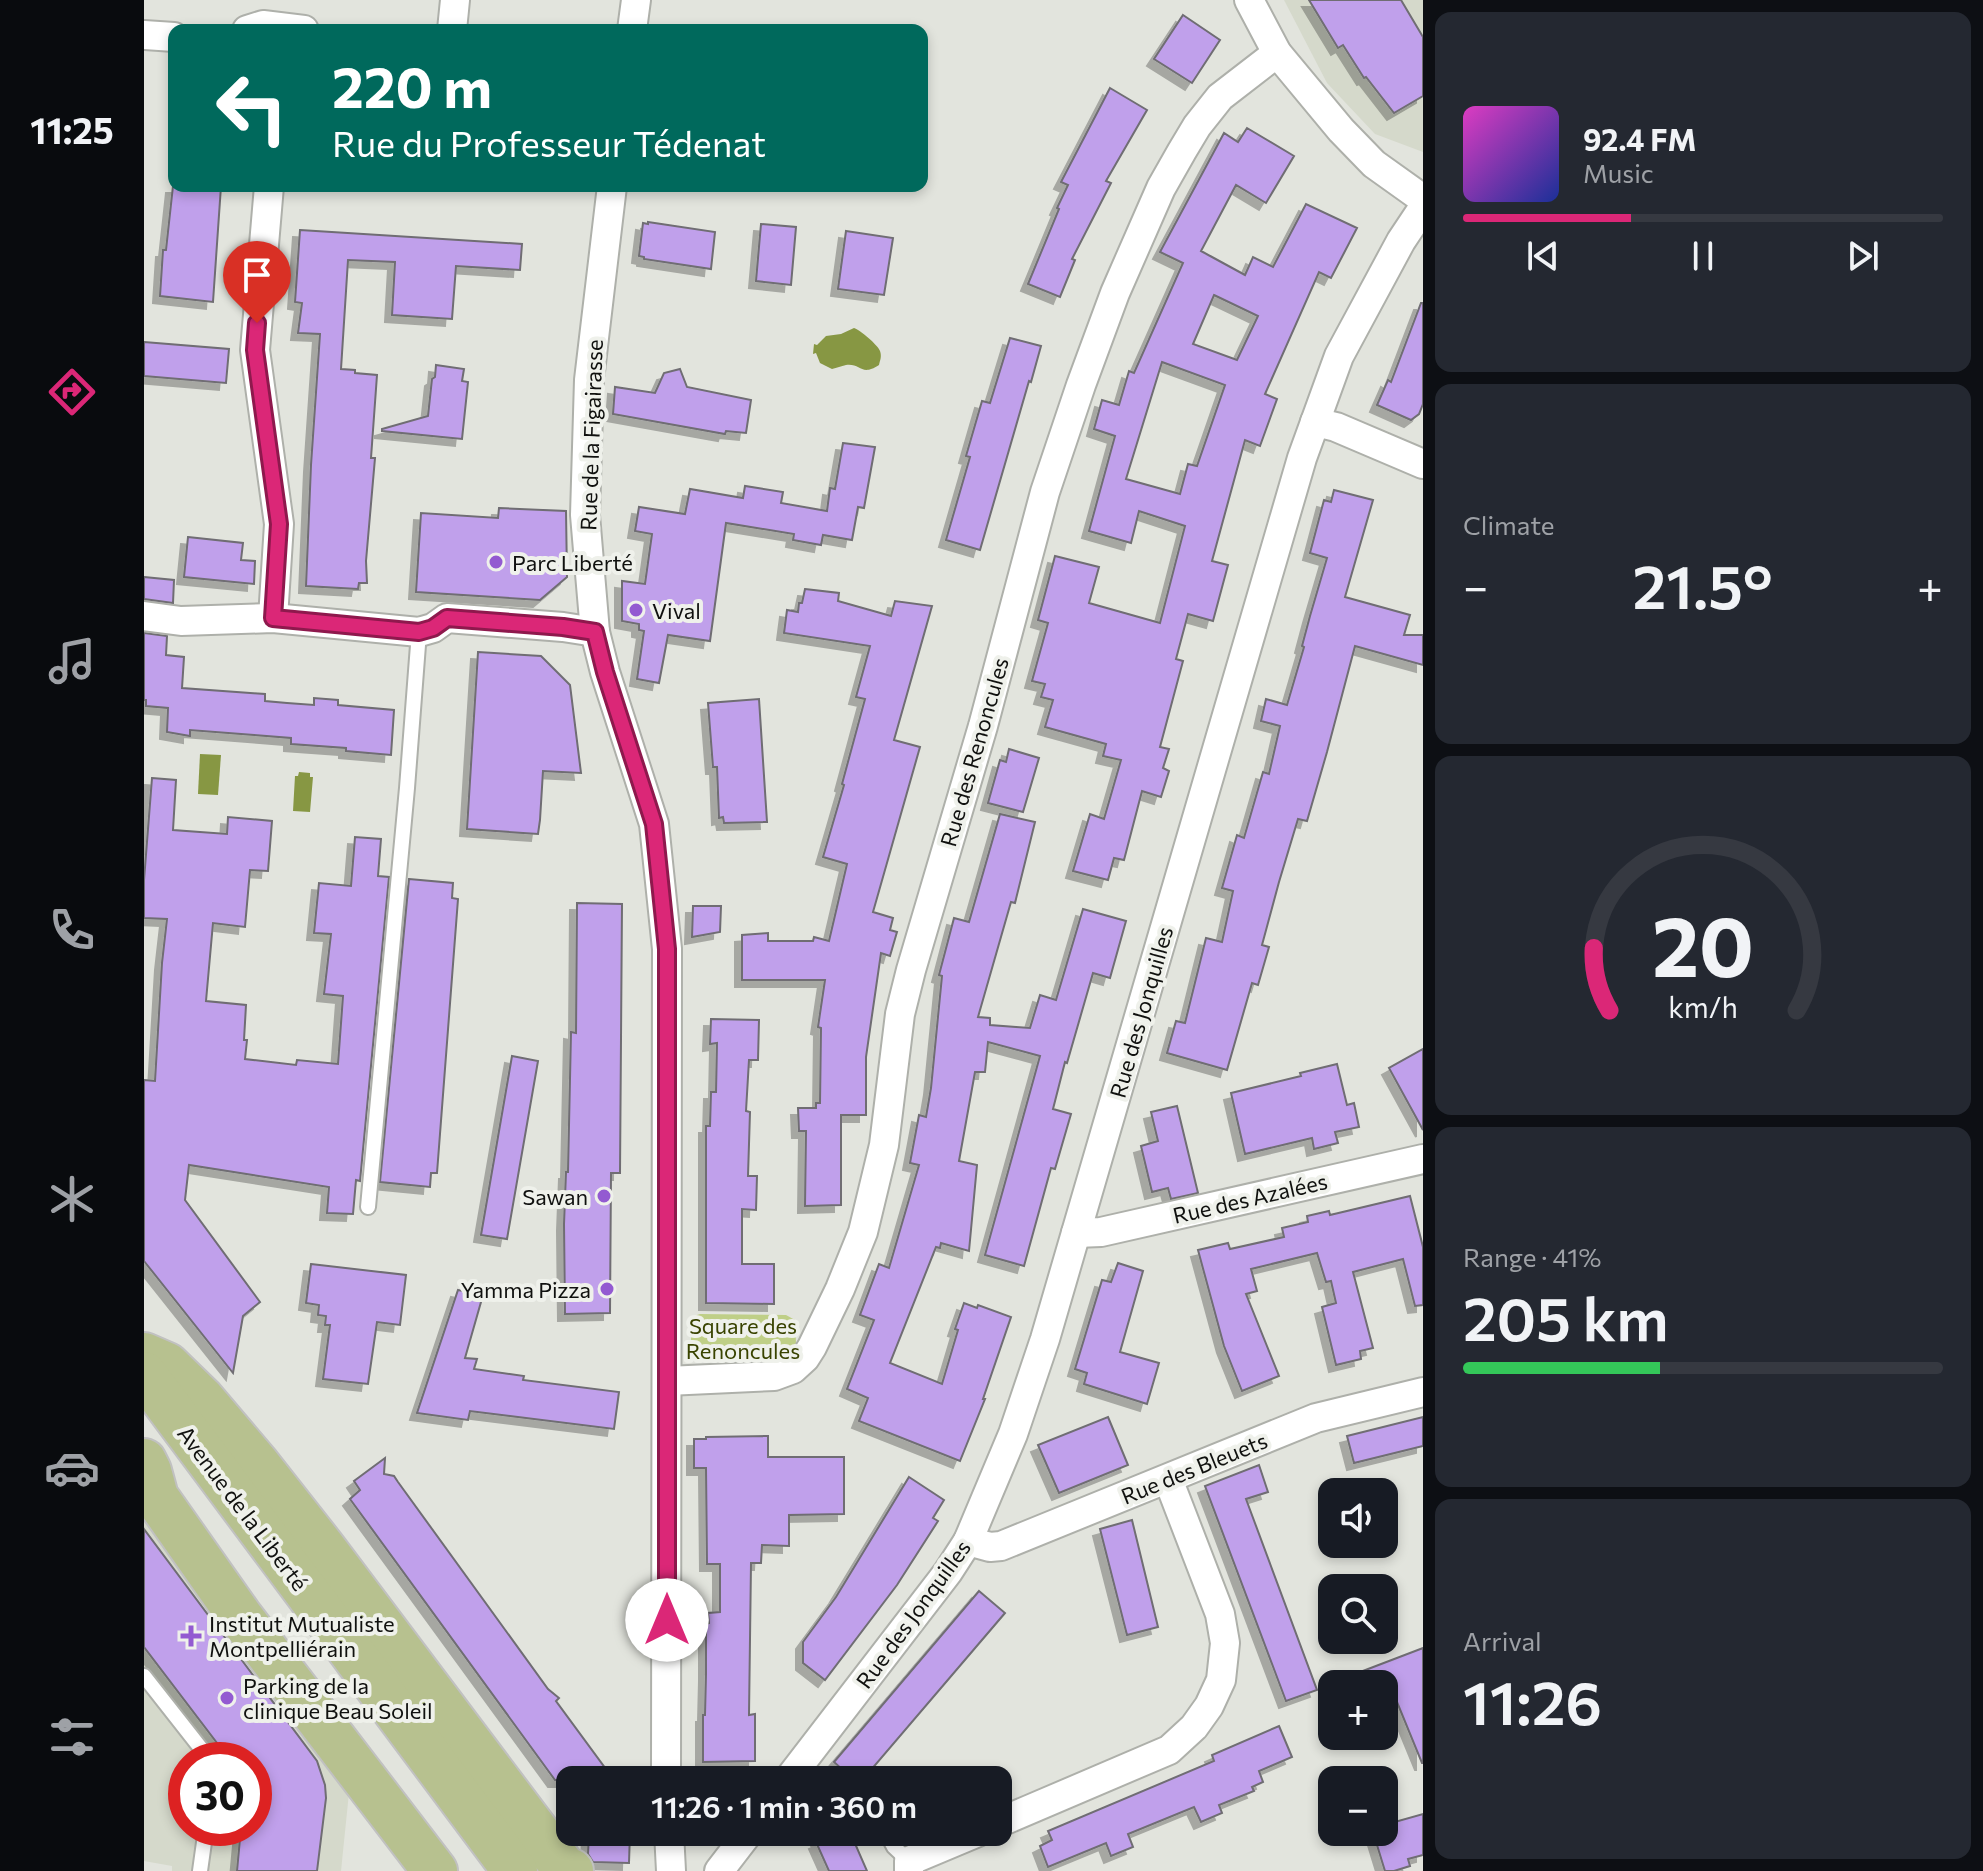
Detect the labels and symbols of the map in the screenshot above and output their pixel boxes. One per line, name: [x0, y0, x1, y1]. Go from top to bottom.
pin: [223, 241, 291, 323]
street label: Rue de la Figairasse: [574, 339, 608, 531]
place label: Parc Liberté: [512, 549, 633, 576]
marker: Parc Liberté: [487, 553, 505, 571]
place label: Vival: [652, 597, 701, 624]
marker: Vival: [627, 601, 645, 619]
street label: Rue des Renoncules: [934, 654, 1014, 850]
street label: Rue des Jonquilles: [1104, 923, 1178, 1101]
street label: Rue des Azalées: [1170, 1167, 1330, 1229]
place label: Sawan: [522, 1183, 588, 1210]
marker: Sawan: [595, 1187, 613, 1205]
place label: Yamma Pizza: [460, 1276, 591, 1303]
marker: Yamma Pizza: [598, 1280, 616, 1298]
park label: Square des Renoncules: [686, 1312, 800, 1364]
street label: Avenue de la Liberté: [172, 1420, 314, 1596]
street label: Rue des Bleuets: [1117, 1426, 1271, 1510]
street label: Rue des Jonquilles: [850, 1534, 976, 1694]
position arrow: [625, 1578, 709, 1662]
place label: Institut Mutualiste Montpelliérain: [209, 1610, 395, 1662]
marker: Institut Mutualiste Montpelliérain: [180, 1625, 202, 1647]
place label: Parking de la clinique Beau Soleil: [243, 1672, 433, 1724]
marker: Parking de la clinique Beau Soleil: [218, 1689, 236, 1707]
speed limit sign: 30: [168, 1742, 272, 1846]

